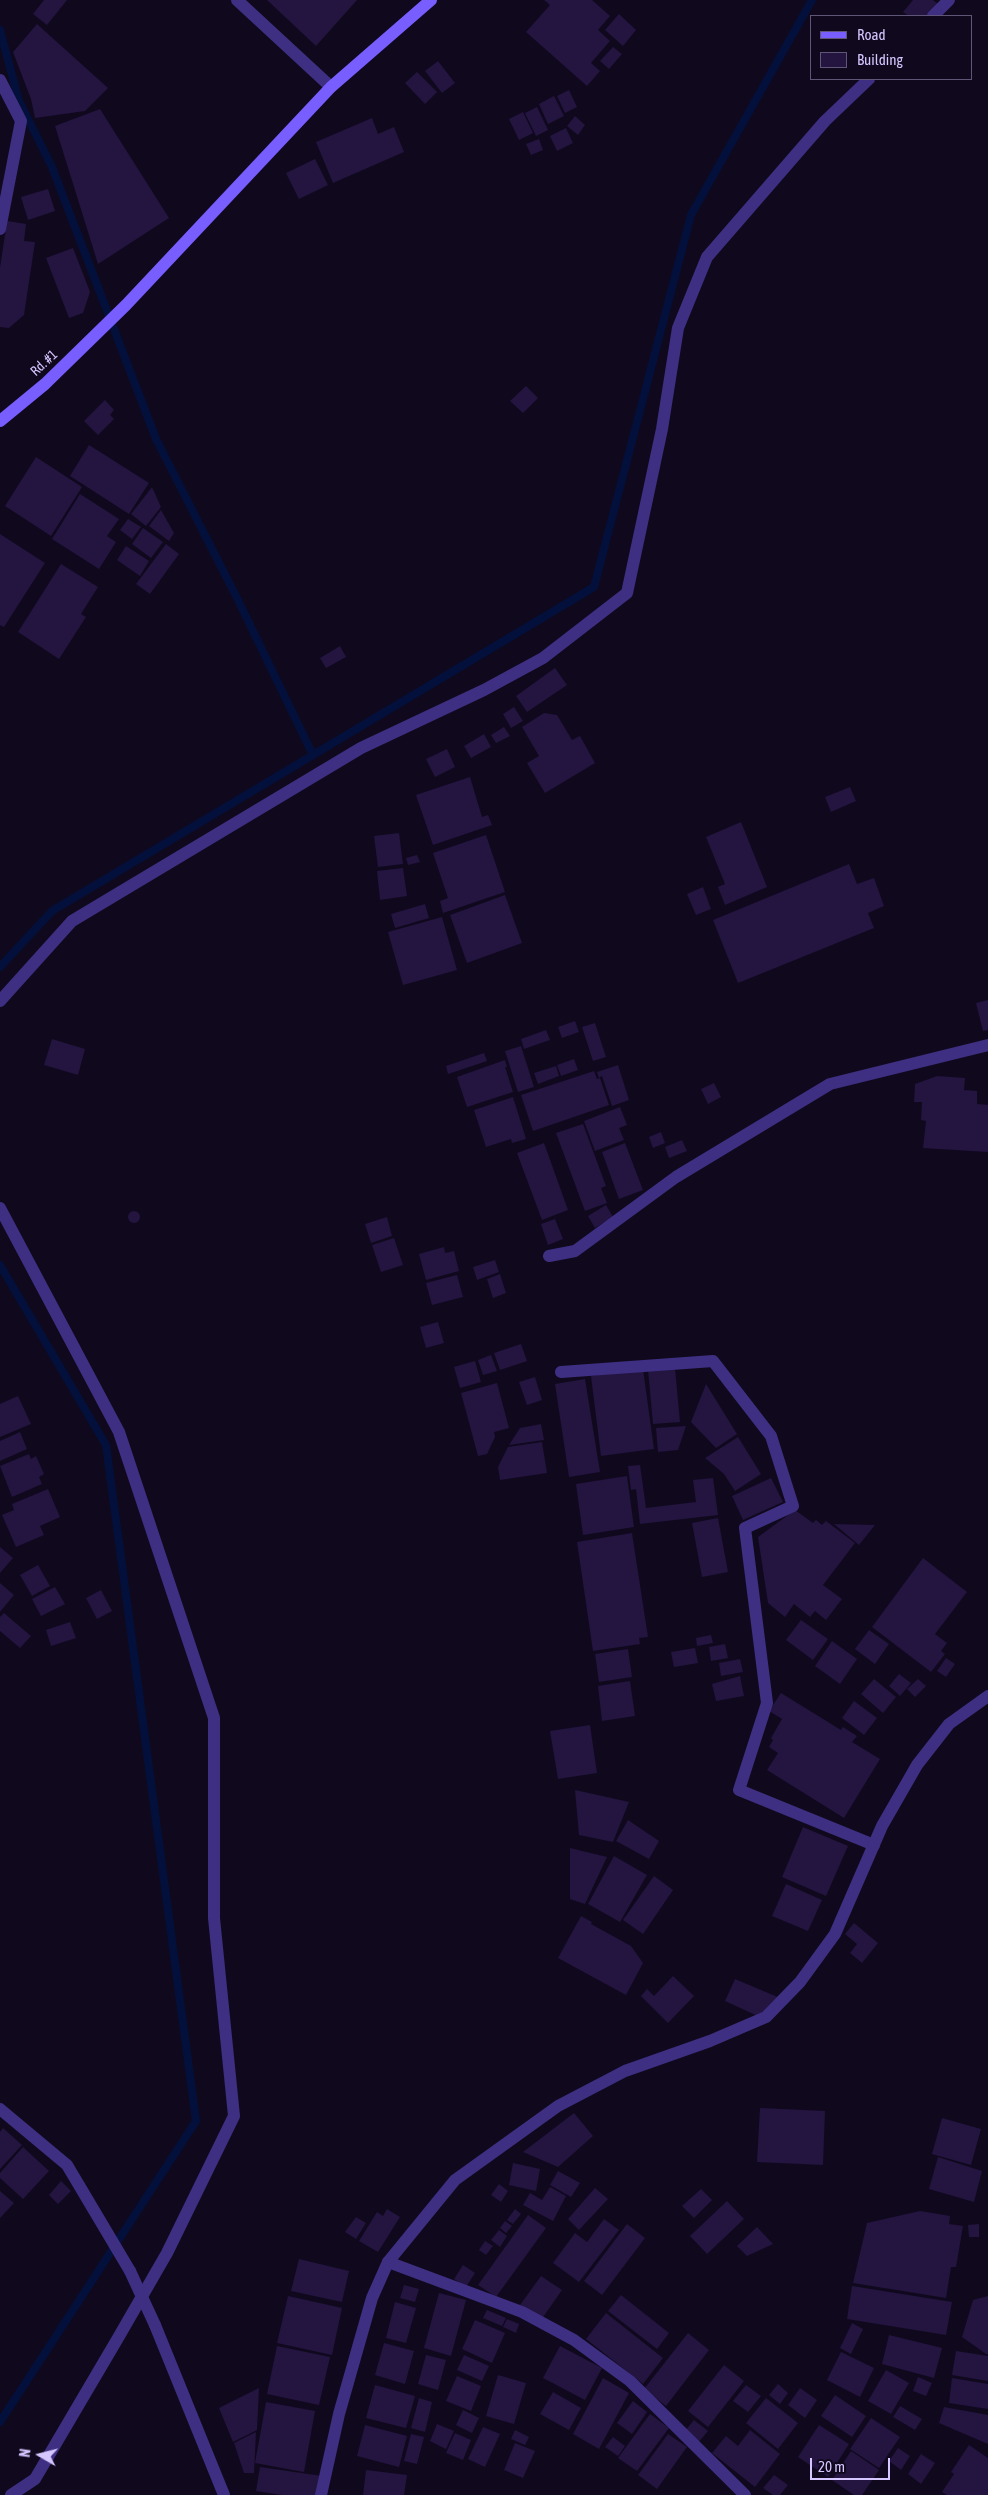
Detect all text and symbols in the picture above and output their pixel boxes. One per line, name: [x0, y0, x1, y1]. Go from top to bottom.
legend: [810, 15, 973, 80]
text: Road: [857, 26, 886, 43]
text: Building: [857, 51, 903, 68]
street label: Rd. #1: [27, 346, 61, 380]
north arrow: [15, 2430, 65, 2480]
text: N: [17, 2448, 34, 2458]
scale bar: [813, 2448, 893, 2480]
text: 20 m: [818, 2458, 845, 2475]

